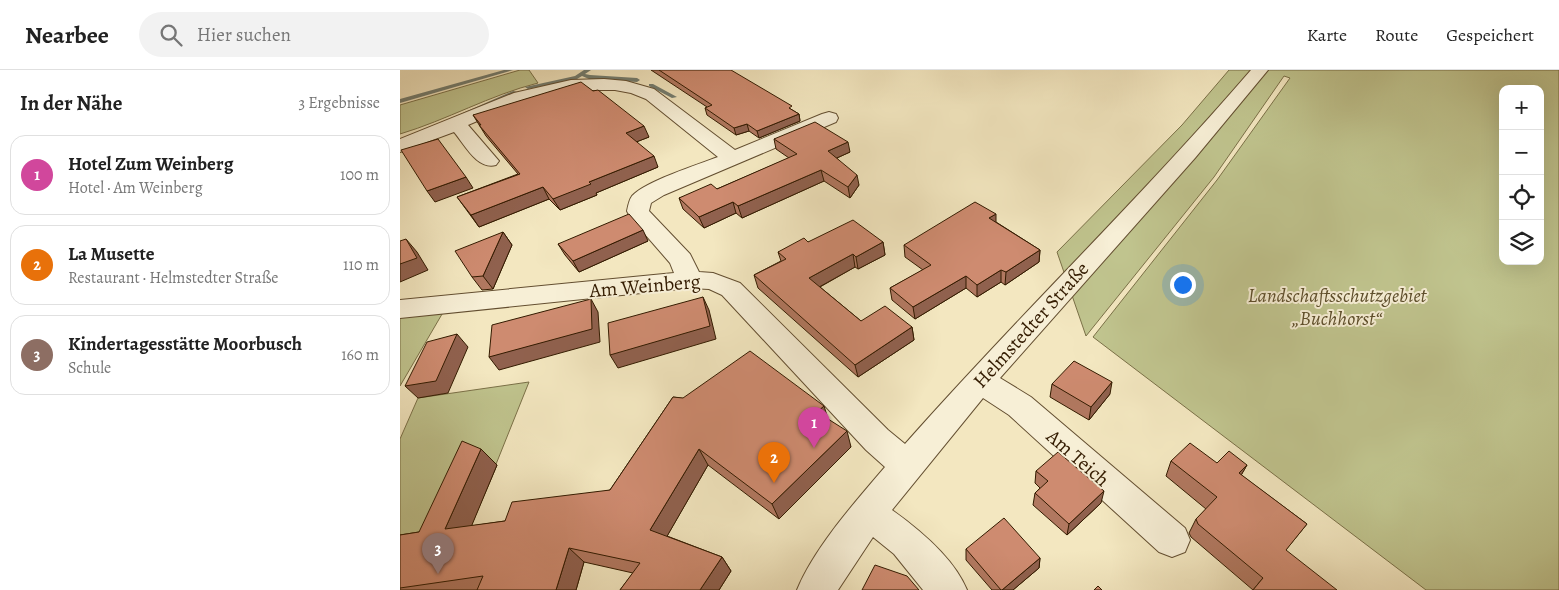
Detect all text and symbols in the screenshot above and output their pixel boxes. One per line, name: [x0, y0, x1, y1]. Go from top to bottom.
search box: [139, 12, 489, 57]
text: Nearbee: [25, 19, 109, 51]
icon: search: [157, 21, 185, 49]
text: Hier suchen: [197, 22, 291, 48]
text: Karte: [1307, 23, 1347, 47]
text: Route: [1375, 23, 1418, 47]
text: Gespeichert: [1446, 23, 1534, 47]
map controls: [1499, 85, 1544, 265]
button: +: [1499, 85, 1544, 130]
text: In der Nähe: [20, 89, 122, 117]
text: 3 Ergebnisse: [298, 92, 380, 114]
button: −: [1499, 130, 1544, 175]
text: Hotel Zum Weinberg: [68, 151, 233, 177]
text: 1: [34, 164, 40, 186]
text: 100 m: [340, 164, 379, 186]
button: locate: [1499, 175, 1544, 220]
text: Hotel · Am Weinberg: [68, 177, 203, 199]
button: layers: [1499, 220, 1544, 265]
text: La Musette: [68, 241, 155, 267]
text: 2: [33, 254, 41, 276]
text: 110 m: [343, 254, 379, 276]
street label: Helmstedter Straße: [967, 256, 1095, 394]
text: Restaurant · Helmstedter Straße: [68, 267, 278, 289]
street label: Am Weinberg: [587, 268, 702, 304]
your location: [1170, 272, 1196, 298]
park label: Landschaftsschutzgebiet „Buchhorst“: [1248, 282, 1428, 332]
text: Kindertagesstätte Moorbusch: [68, 331, 302, 357]
text: 3: [34, 344, 40, 366]
text: 160 m: [341, 344, 379, 366]
text: Schule: [68, 357, 111, 379]
pin: 1: [798, 407, 830, 448]
street label: Am Teich: [1040, 422, 1116, 493]
pin: 2: [758, 442, 790, 483]
pin: 3: [422, 533, 454, 574]

